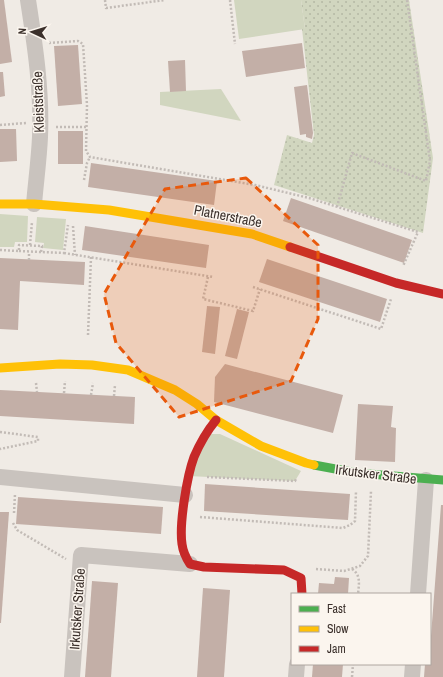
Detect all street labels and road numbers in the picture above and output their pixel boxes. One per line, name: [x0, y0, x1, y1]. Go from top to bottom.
street label: Kleiststraße: [28, 71, 48, 133]
street label: Platnerstraße: [192, 201, 264, 231]
street label: Irkutsker Straße: [334, 460, 418, 488]
street label: Irkutsker Straße: [65, 568, 89, 650]

